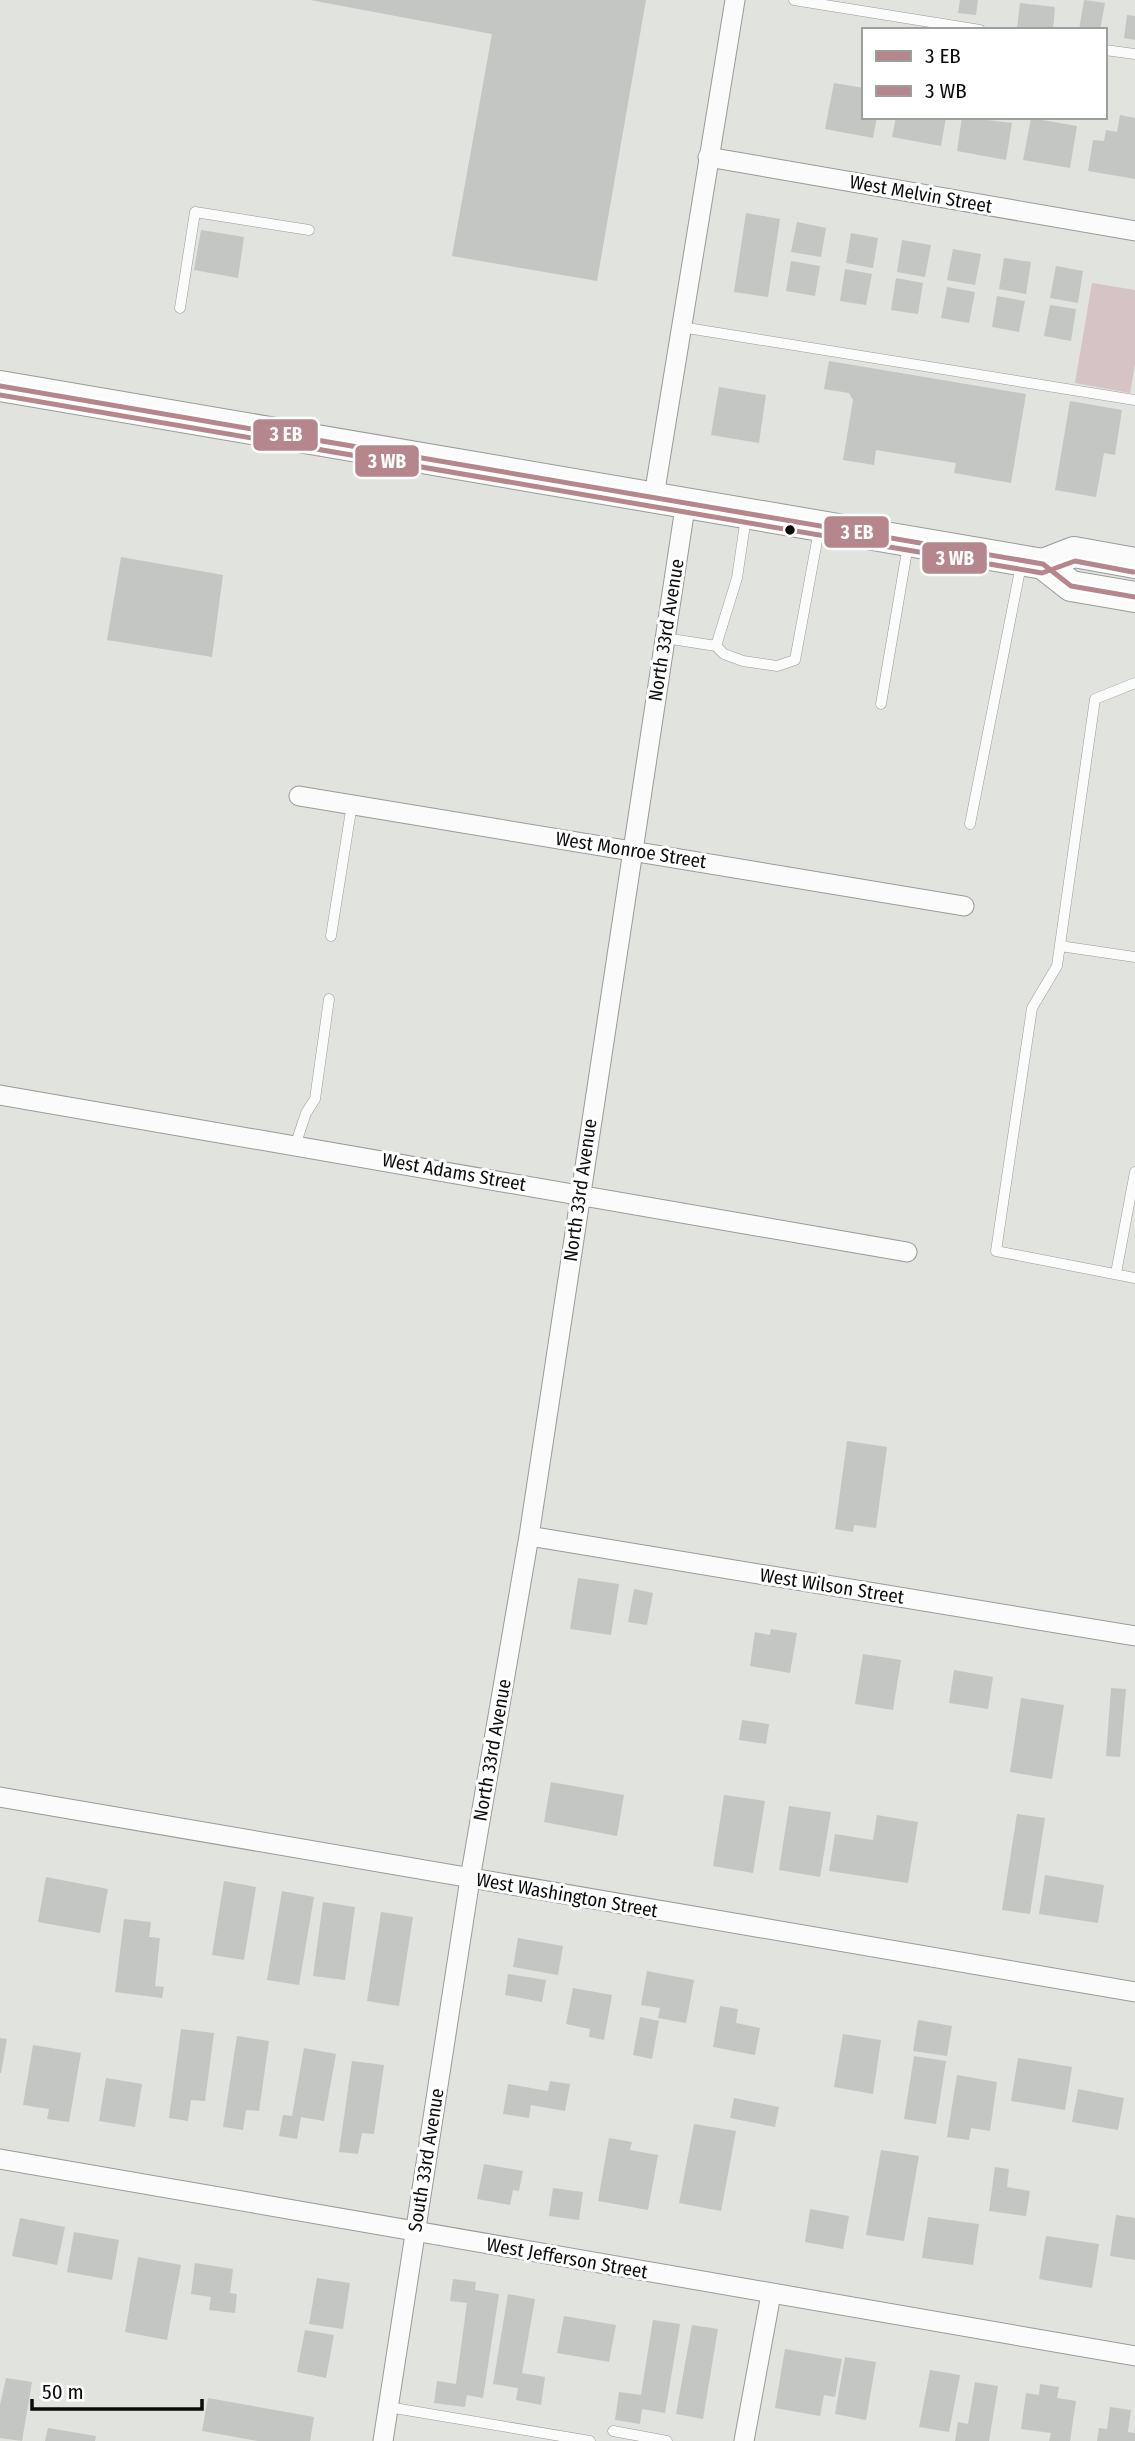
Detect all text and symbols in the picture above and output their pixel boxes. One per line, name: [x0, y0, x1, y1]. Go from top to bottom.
legend: [862, 28, 1107, 119]
text: 3 EB: [925, 43, 961, 69]
text: 3 WB: [925, 78, 967, 104]
street label: West Melvin Street: [848, 170, 995, 218]
line badge: 3 EB: [252, 418, 319, 452]
text: 3 EB: [269, 423, 303, 446]
line badge: 3 WB: [354, 444, 420, 478]
text: 3 WB: [367, 450, 406, 473]
line badge: 3 EB: [823, 515, 890, 549]
text: 3 EB: [840, 521, 874, 544]
unlabelled marker: [783, 523, 797, 537]
line badge: 3 WB: [921, 541, 988, 575]
text: 3 WB: [935, 547, 974, 570]
street label: North 33rd Avenue: [643, 557, 689, 703]
street label: West Monroe Street: [554, 827, 709, 873]
street label: North 33rd Avenue: [559, 1117, 601, 1263]
street label: West Adams Street: [380, 1148, 528, 1196]
street label: West Wilson Street: [758, 1563, 906, 1609]
street label: North 33rd Avenue: [468, 1677, 516, 1823]
street label: West Washington Street: [474, 1868, 660, 1922]
street label: South 33rd Avenue: [403, 2087, 449, 2233]
street label: West Jefferson Street: [485, 2232, 650, 2284]
scale bar: [32, 2368, 201, 2412]
text: 50 m: [42, 2379, 84, 2405]

